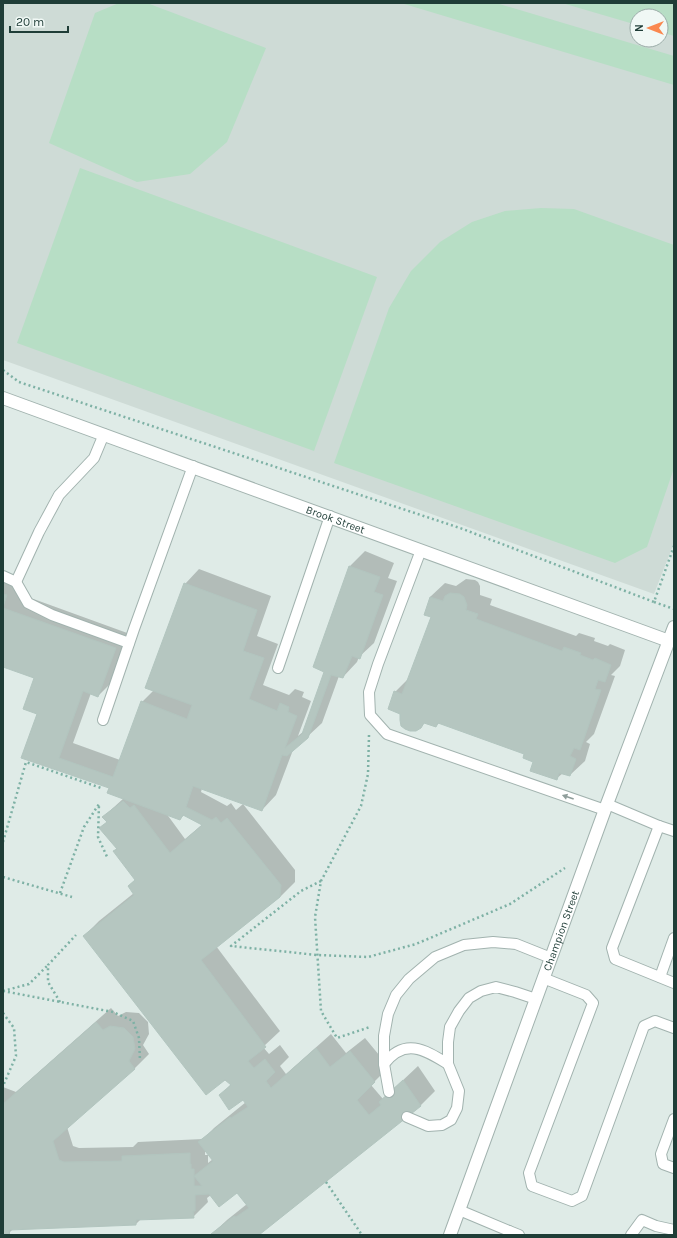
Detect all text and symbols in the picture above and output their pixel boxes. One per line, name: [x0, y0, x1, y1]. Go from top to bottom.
scale bar: [10, 8, 68, 34]
north arrow: [629, 8, 669, 48]
text: 20 m: [16, 15, 44, 29]
text: N: [633, 24, 646, 32]
street label: Brook Street: [304, 503, 367, 536]
one-way arrow: [562, 794, 574, 800]
street label: Champion Street: [540, 888, 582, 973]

